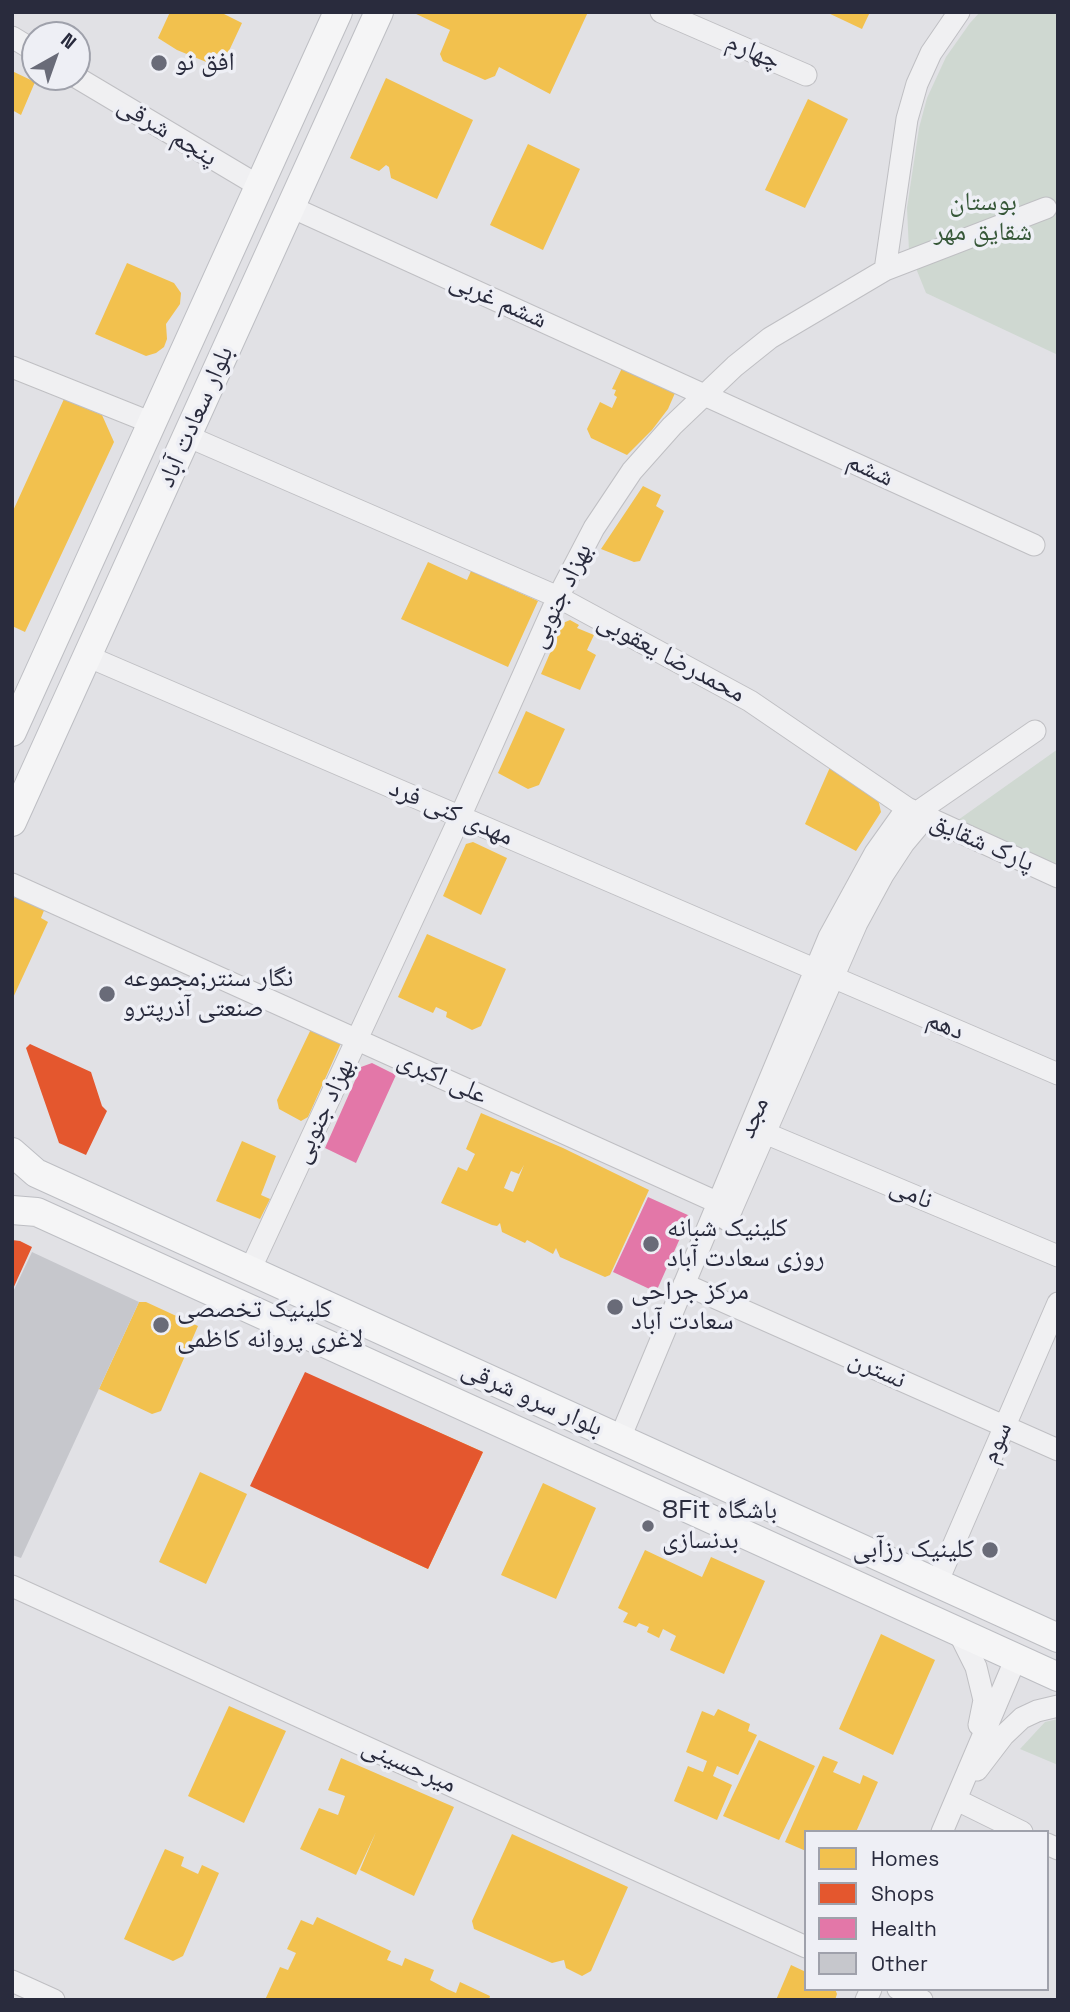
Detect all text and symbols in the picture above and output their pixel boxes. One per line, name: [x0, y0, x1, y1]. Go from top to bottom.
north arrow: [21, 21, 91, 91]
text: N: [56, 27, 81, 55]
street label: چهارم: [721, 27, 785, 77]
place label: افق نو: [175, 47, 235, 79]
marker: افق نو: [149, 53, 169, 73]
street label: پنجم شرقی: [112, 90, 222, 174]
park label: بوستان شقایق مهر: [934, 187, 1032, 248]
street label: ششم غربی: [444, 266, 552, 336]
street label: بلوار سعادت آباد: [151, 342, 241, 492]
street label: ششم: [842, 446, 898, 494]
street label: بهزاد جنوبی: [522, 539, 600, 653]
street label: محمدرضا یعقوبی: [592, 606, 750, 710]
street label: مهدی کنی فرد: [384, 773, 518, 853]
street label: پارک شقایق: [925, 806, 1039, 880]
place label: نگار سنتر;مجموعه صنعتی آذرپترو: [123, 963, 293, 1024]
marker: نگار سنتر;مجموعه صنعتی آذرپترو: [97, 984, 117, 1004]
street label: دهم: [922, 1004, 968, 1048]
street label: علی اکبری: [392, 1044, 492, 1112]
street label: بهزاد جنوبی: [286, 1053, 362, 1169]
street label: مجد: [732, 1093, 776, 1143]
street label: نامی: [885, 1171, 937, 1217]
place label: کلینیک شبانه روزی سعادت آباد: [667, 1213, 825, 1274]
marker: کلینیک شبانه روزی سعادت آباد: [641, 1234, 661, 1254]
place label: مرکز جراحی سعادت آباد: [631, 1276, 749, 1338]
place label: کلینیک تخصصی لاغری پروانه کاظمی: [177, 1294, 363, 1356]
marker: مرکز جراحی سعادت آباد: [605, 1297, 625, 1317]
marker: کلینیک تخصصی لاغری پروانه کاظمی: [151, 1315, 171, 1335]
street label: نسترن: [843, 1344, 911, 1396]
street label: بلوار سرو شرقی: [456, 1354, 608, 1444]
street label: سوم: [974, 1418, 1020, 1468]
place label: 8Fit باشگاه بدنسازی: [662, 1495, 777, 1556]
marker: 8Fit باشگاه بدنسازی: [640, 1518, 656, 1534]
place label: کلینیک رزآبی: [852, 1534, 974, 1566]
marker: کلینیک رزآبی: [980, 1540, 1000, 1560]
street label: میرحسینی: [357, 1731, 461, 1801]
legend: [804, 1830, 1049, 1991]
text: Homes: [871, 1845, 939, 1872]
text: Shops: [871, 1880, 934, 1907]
text: Health: [871, 1915, 937, 1942]
text: Other: [871, 1950, 928, 1977]

